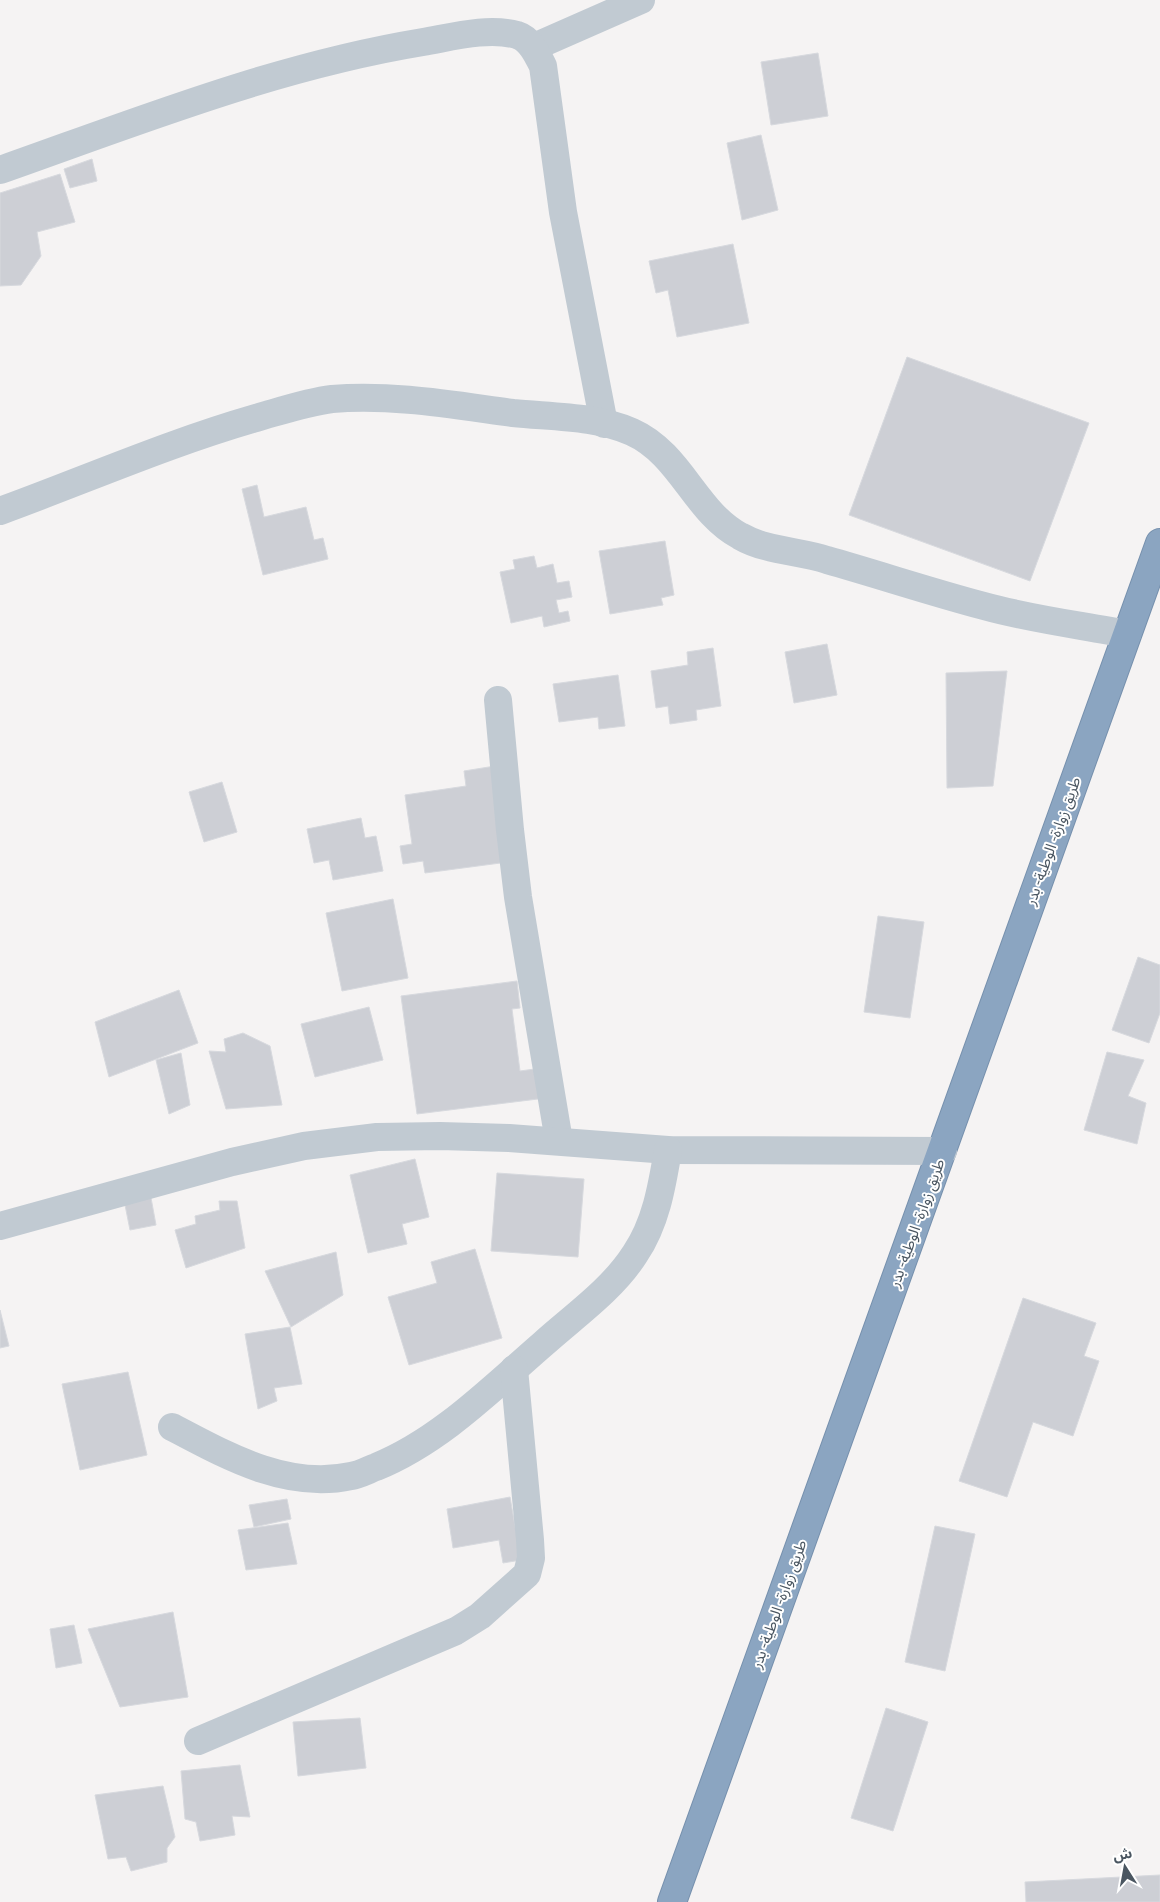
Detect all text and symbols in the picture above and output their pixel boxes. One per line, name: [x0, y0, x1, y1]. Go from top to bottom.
street label: طريق زوارة- الوطية- بدر: [1021, 774, 1086, 909]
street label: طريق زوارة- الوطية- بدر: [885, 1156, 950, 1291]
street label: طريق زوارة- الوطية- بدر: [747, 1537, 812, 1672]
north arrow: [1100, 1842, 1150, 1892]
text: ش: [1112, 1845, 1134, 1865]

